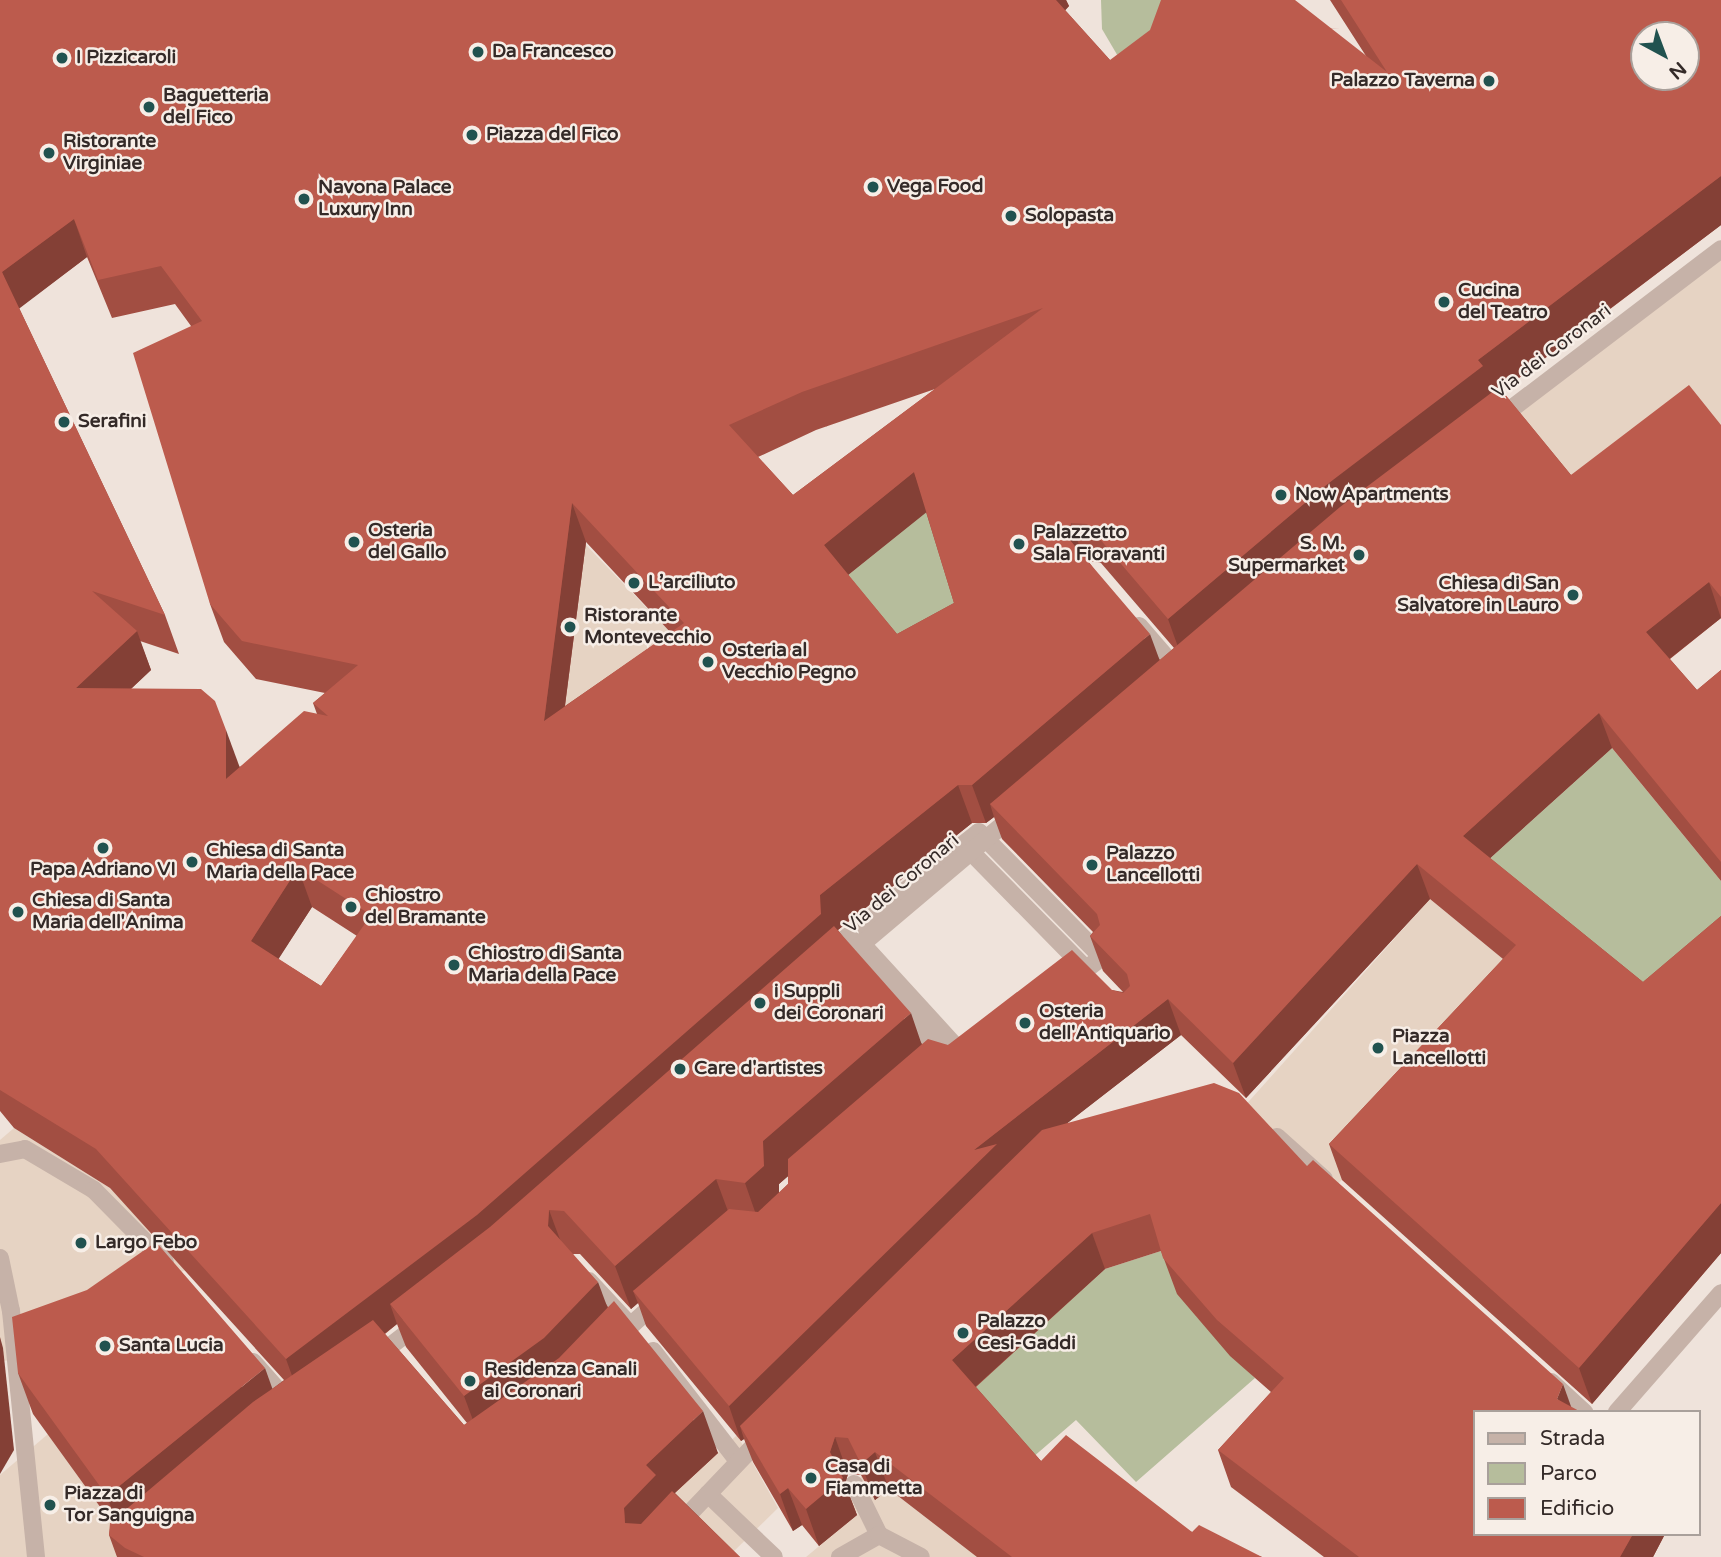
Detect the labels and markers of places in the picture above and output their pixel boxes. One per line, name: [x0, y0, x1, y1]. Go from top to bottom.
place label: Da Francesco: [492, 41, 614, 63]
marker: Da Francesco: [470, 44, 486, 60]
place label: I Pizzicaroli: [76, 47, 176, 69]
marker: I Pizzicaroli: [54, 50, 70, 66]
place label: Palazzo Taverna: [1330, 70, 1475, 92]
marker: Palazzo Taverna: [1481, 73, 1497, 89]
place label: Baguetteria del Fico: [163, 85, 269, 129]
marker: Baguetteria del Fico: [141, 99, 157, 115]
place label: Piazza del Fico: [486, 124, 619, 146]
marker: Piazza del Fico: [464, 127, 480, 143]
place label: Ristorante Virginiae: [63, 131, 156, 175]
marker: Ristorante Virginiae: [41, 145, 57, 161]
place label: Vega Food: [887, 176, 983, 198]
place label: Navona Palace Luxury Inn: [318, 177, 452, 221]
marker: Vega Food: [865, 179, 881, 195]
marker: Navona Palace Luxury Inn: [296, 191, 312, 207]
place label: Solopasta: [1025, 205, 1114, 227]
marker: Solopasta: [1003, 208, 1019, 224]
place label: Cucina del Teatro: [1458, 280, 1548, 324]
marker: Cucina del Teatro: [1436, 294, 1452, 310]
place label: Serafini: [78, 411, 147, 433]
marker: Serafini: [56, 414, 72, 430]
place label: Now Apartments: [1295, 484, 1449, 506]
marker: Now Apartments: [1273, 487, 1289, 503]
place label: Osteria del Gallo: [368, 520, 446, 564]
place label: Palazzetto Sala Fioravanti: [1033, 522, 1165, 566]
place label: S. M. Supermarket: [1228, 533, 1345, 577]
marker: Osteria del Gallo: [346, 534, 362, 550]
marker: Palazzetto Sala Fioravanti: [1011, 536, 1027, 552]
marker: S. M. Supermarket: [1351, 547, 1367, 563]
place label: L’arciliuto: [648, 572, 735, 594]
place label: Chiesa di San Salvatore in Lauro: [1397, 573, 1559, 617]
marker: L’arciliuto: [626, 575, 642, 591]
marker: Chiesa di San Salvatore in Lauro: [1565, 587, 1581, 603]
place label: Ristorante Montevecchio: [584, 605, 711, 649]
marker: Ristorante Montevecchio: [562, 619, 578, 635]
place label: Osteria al Vecchio Pegno: [722, 640, 856, 684]
marker: Osteria al Vecchio Pegno: [700, 654, 716, 670]
marker: Papa Adriano VI: [95, 840, 111, 856]
place label: Chiesa di Santa Maria della Pace: [206, 840, 354, 884]
place label: Palazzo Lancellotti: [1106, 843, 1200, 887]
marker: Chiesa di Santa Maria della Pace: [184, 854, 200, 870]
marker: Palazzo Lancellotti: [1084, 857, 1100, 873]
place label: Papa Adriano VI: [30, 859, 176, 881]
place label: Chiostro del Bramante: [365, 885, 486, 929]
place label: Chiesa di Santa Maria dell'Anima: [32, 890, 184, 934]
marker: Chiostro del Bramante: [343, 899, 359, 915]
marker: Chiesa di Santa Maria dell'Anima: [10, 904, 26, 920]
place label: Chiostro di Santa Maria della Pace: [468, 943, 622, 987]
marker: Chiostro di Santa Maria della Pace: [446, 957, 462, 973]
place label: i Suppli dei Coronari: [774, 981, 884, 1025]
marker: i Suppli dei Coronari: [752, 995, 768, 1011]
place label: Osteria dell'Antiquario: [1039, 1001, 1171, 1045]
marker: Osteria dell'Antiquario: [1017, 1015, 1033, 1031]
place label: Piazza Lancellotti: [1392, 1026, 1486, 1070]
marker: Piazza Lancellotti: [1370, 1040, 1386, 1056]
place label: Care d'artistes: [694, 1058, 823, 1080]
marker: Care d'artistes: [672, 1061, 688, 1077]
place label: Largo Febo: [95, 1232, 197, 1254]
marker: Largo Febo: [73, 1235, 89, 1251]
place label: Palazzo Cesi-Gaddi: [977, 1311, 1076, 1355]
marker: Palazzo Cesi-Gaddi: [955, 1325, 971, 1341]
place label: Santa Lucia: [119, 1335, 224, 1357]
marker: Santa Lucia: [97, 1338, 113, 1354]
place label: Residenza Canali ai Coronari: [484, 1359, 637, 1403]
marker: Residenza Canali ai Coronari: [462, 1373, 478, 1389]
place label: Casa di Fiammetta: [825, 1456, 923, 1500]
marker: Casa di Fiammetta: [803, 1470, 819, 1486]
place label: Piazza di Tor Sanguigna: [64, 1483, 195, 1527]
marker: Piazza di Tor Sanguigna: [42, 1497, 58, 1513]

